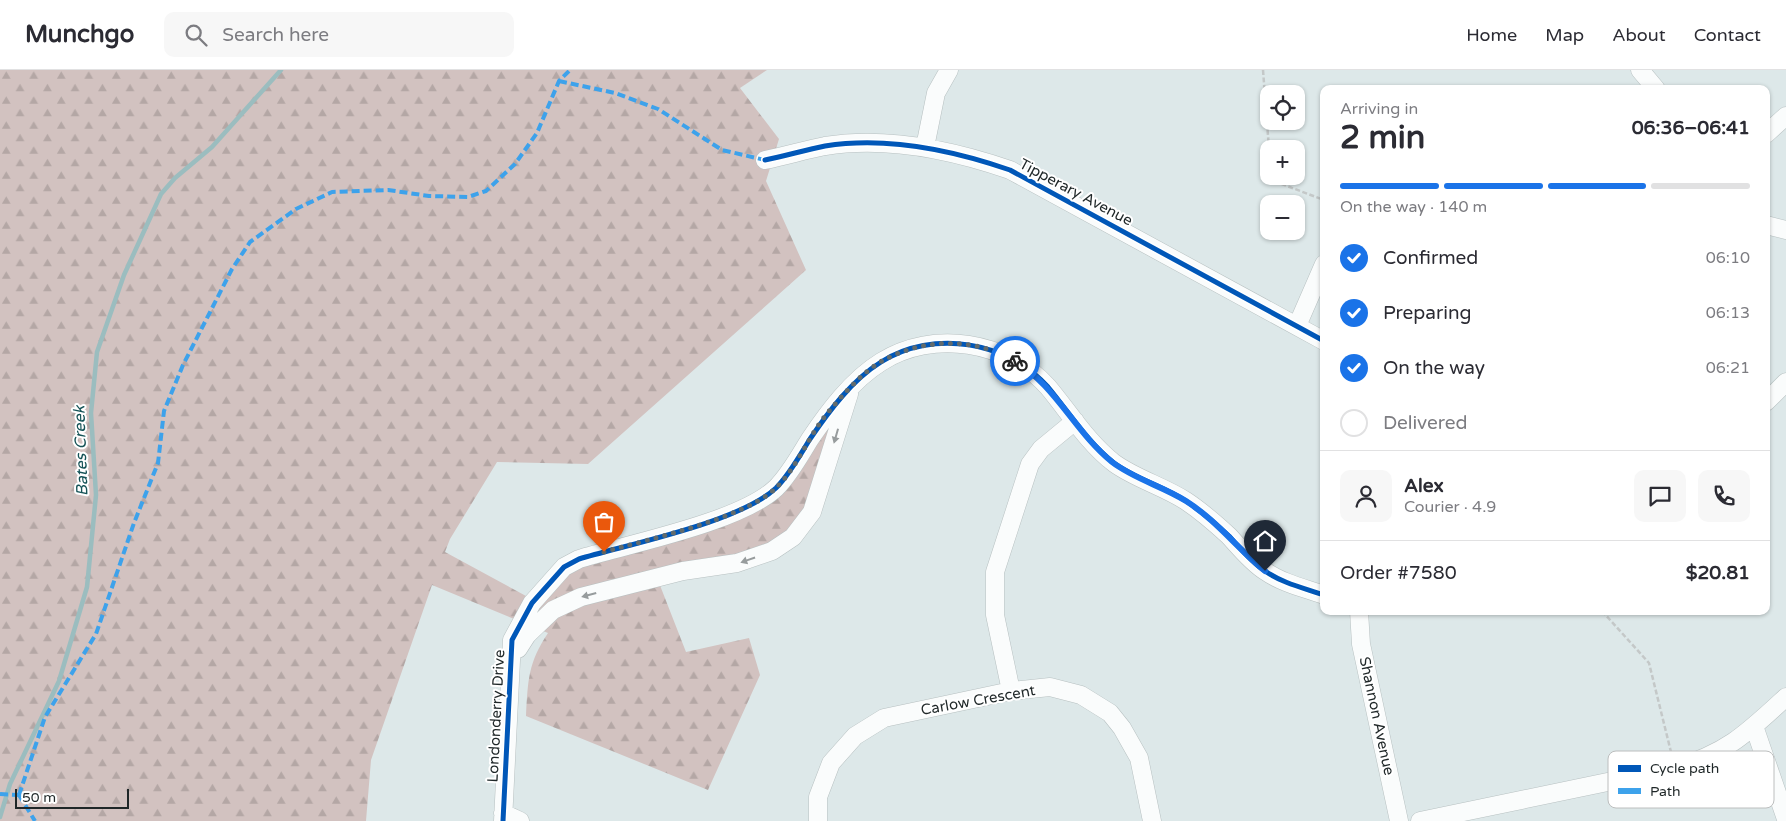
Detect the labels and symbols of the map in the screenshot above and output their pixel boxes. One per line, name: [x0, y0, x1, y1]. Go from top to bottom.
street label: Tipperary Avenue: [1016, 155, 1136, 229]
courier: [990, 336, 1040, 386]
water label: Bates Creek: [69, 404, 93, 497]
one-way arrow: [832, 428, 840, 443]
pin: [583, 501, 625, 552]
pin: [1244, 520, 1286, 571]
one-way arrow: [740, 557, 755, 564]
one-way arrow: [582, 591, 597, 599]
street label: Londonderry Drive: [484, 649, 508, 783]
street label: Shannon Avenue: [1356, 655, 1398, 777]
street label: Carlow Crescent: [919, 681, 1037, 719]
legend: [1608, 751, 1774, 808]
text: Cycle path: [1650, 760, 1719, 777]
text: Path: [1650, 783, 1681, 800]
scale bar: [15, 786, 129, 809]

